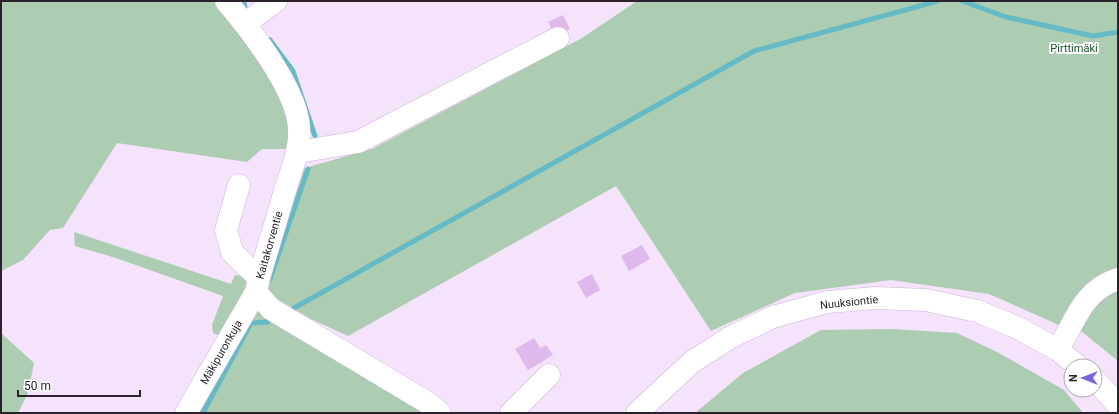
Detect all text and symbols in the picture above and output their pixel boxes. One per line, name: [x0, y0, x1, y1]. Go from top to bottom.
park label: Pirttimäki: [1050, 42, 1098, 55]
street label: Kaitakorventie: [254, 210, 285, 281]
street label: Nuuksiontie: [819, 293, 879, 312]
street label: Mäkipuronkuja: [198, 318, 245, 387]
north arrow: [1063, 358, 1103, 398]
scale bar: [18, 372, 140, 398]
text: N: [1067, 374, 1080, 382]
text: 50 m: [24, 379, 51, 393]

